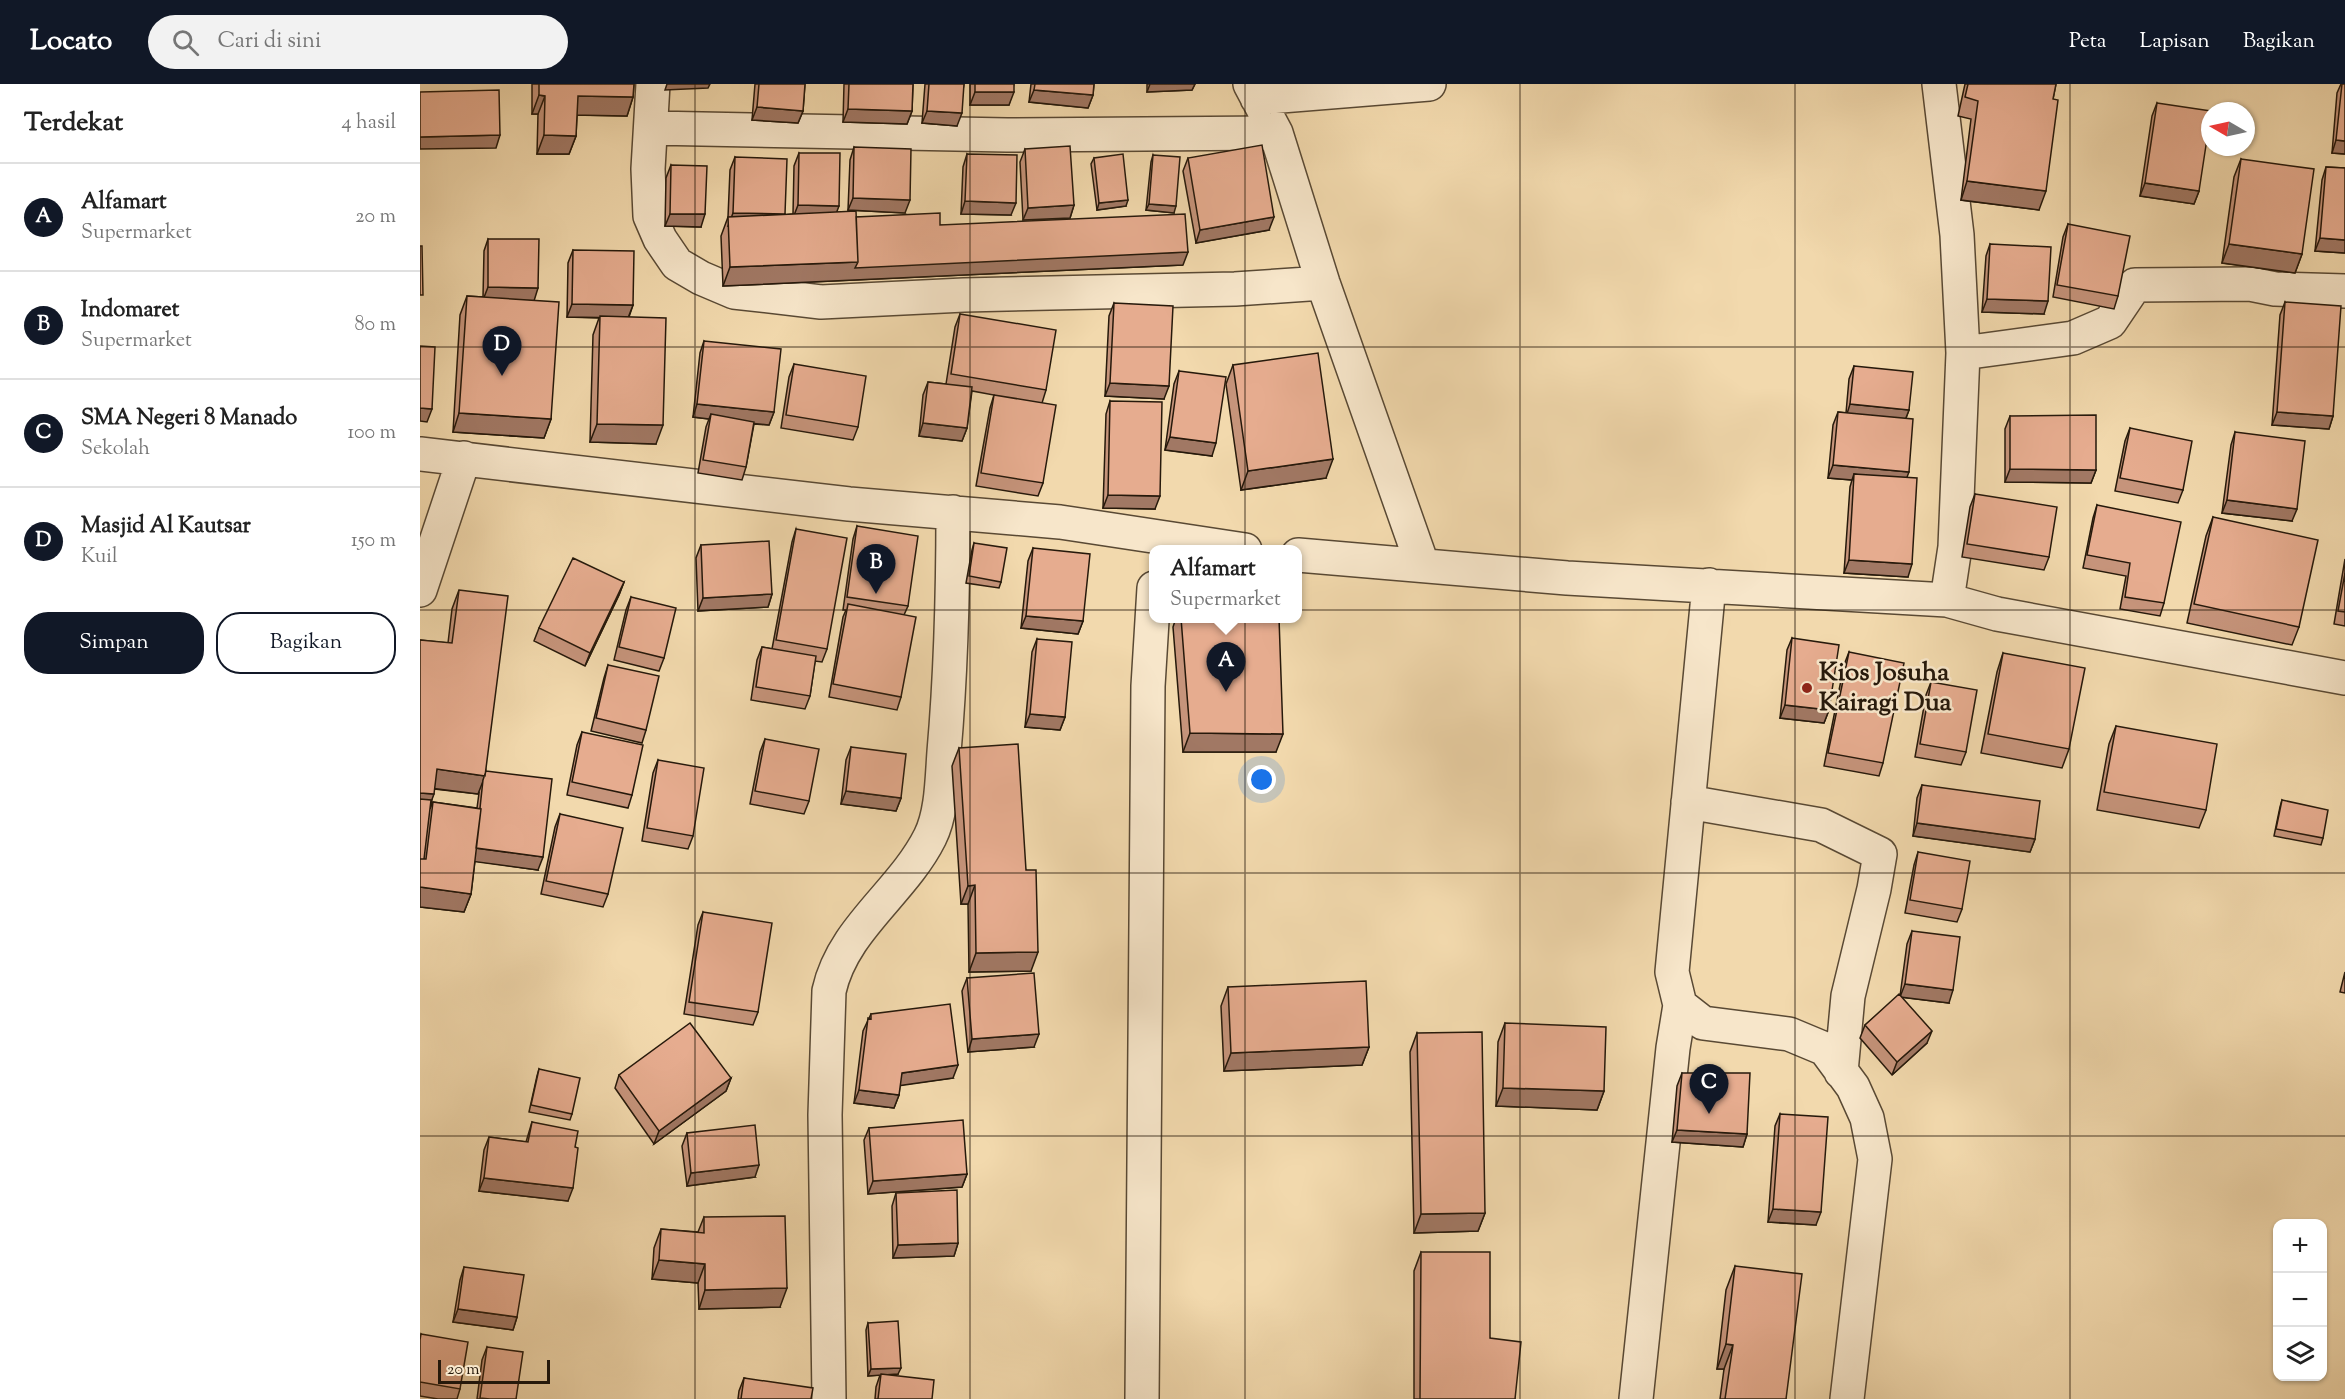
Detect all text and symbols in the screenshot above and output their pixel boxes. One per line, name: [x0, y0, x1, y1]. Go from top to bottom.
search box: [148, 15, 568, 69]
text: Locato: [30, 22, 112, 62]
icon: search: [169, 26, 202, 59]
text: Cari di sini: [217, 26, 321, 58]
text: Peta: [2069, 27, 2107, 57]
text: Lapisan: [2140, 27, 2210, 57]
text: Bagikan: [2243, 27, 2315, 57]
north arrow: [2201, 102, 2255, 156]
text: Terdekat: [24, 105, 123, 142]
text: 4 hasil: [342, 109, 396, 138]
text: Alfamart: [81, 187, 167, 219]
text: A: [35, 203, 52, 232]
text: 20 m: [355, 203, 396, 232]
text: Supermarket: [81, 219, 192, 248]
text: Indomaret: [81, 295, 179, 327]
text: B: [37, 311, 50, 340]
text: 80 m: [355, 311, 396, 340]
pin: D: [482, 326, 521, 376]
text: Supermarket: [81, 327, 192, 356]
text: SMA Negeri 8 Manado: [81, 403, 297, 435]
text: C: [35, 419, 52, 448]
text: 100 m: [347, 419, 396, 448]
text: Sekolah: [81, 435, 150, 464]
text: Masjid Al Kautsar: [81, 511, 251, 543]
text: D: [36, 527, 51, 556]
text: 150 m: [351, 527, 396, 556]
text: Kuil: [81, 543, 118, 572]
pin: B: [856, 544, 896, 594]
popup: [1149, 545, 1302, 623]
text: Alfamart: [1170, 554, 1256, 586]
text: Supermarket: [1170, 586, 1281, 615]
button: Simpan: [24, 612, 204, 674]
button: Bagikan: [216, 612, 396, 674]
pin: A: [1206, 642, 1246, 692]
place label: Kios Josuha Kairagi Dua: [1819, 655, 1952, 722]
marker: Kios Josuha Kairagi Dua: [1800, 681, 1814, 695]
your location: [1247, 765, 1276, 794]
pin: C: [1690, 1064, 1728, 1114]
map controls: [2273, 1219, 2327, 1381]
button: +: [2273, 1219, 2327, 1273]
button: −: [2273, 1273, 2327, 1327]
button: layers: [2273, 1327, 2327, 1381]
scale bar: [438, 1357, 550, 1384]
text: 20 m: [447, 1359, 480, 1382]

